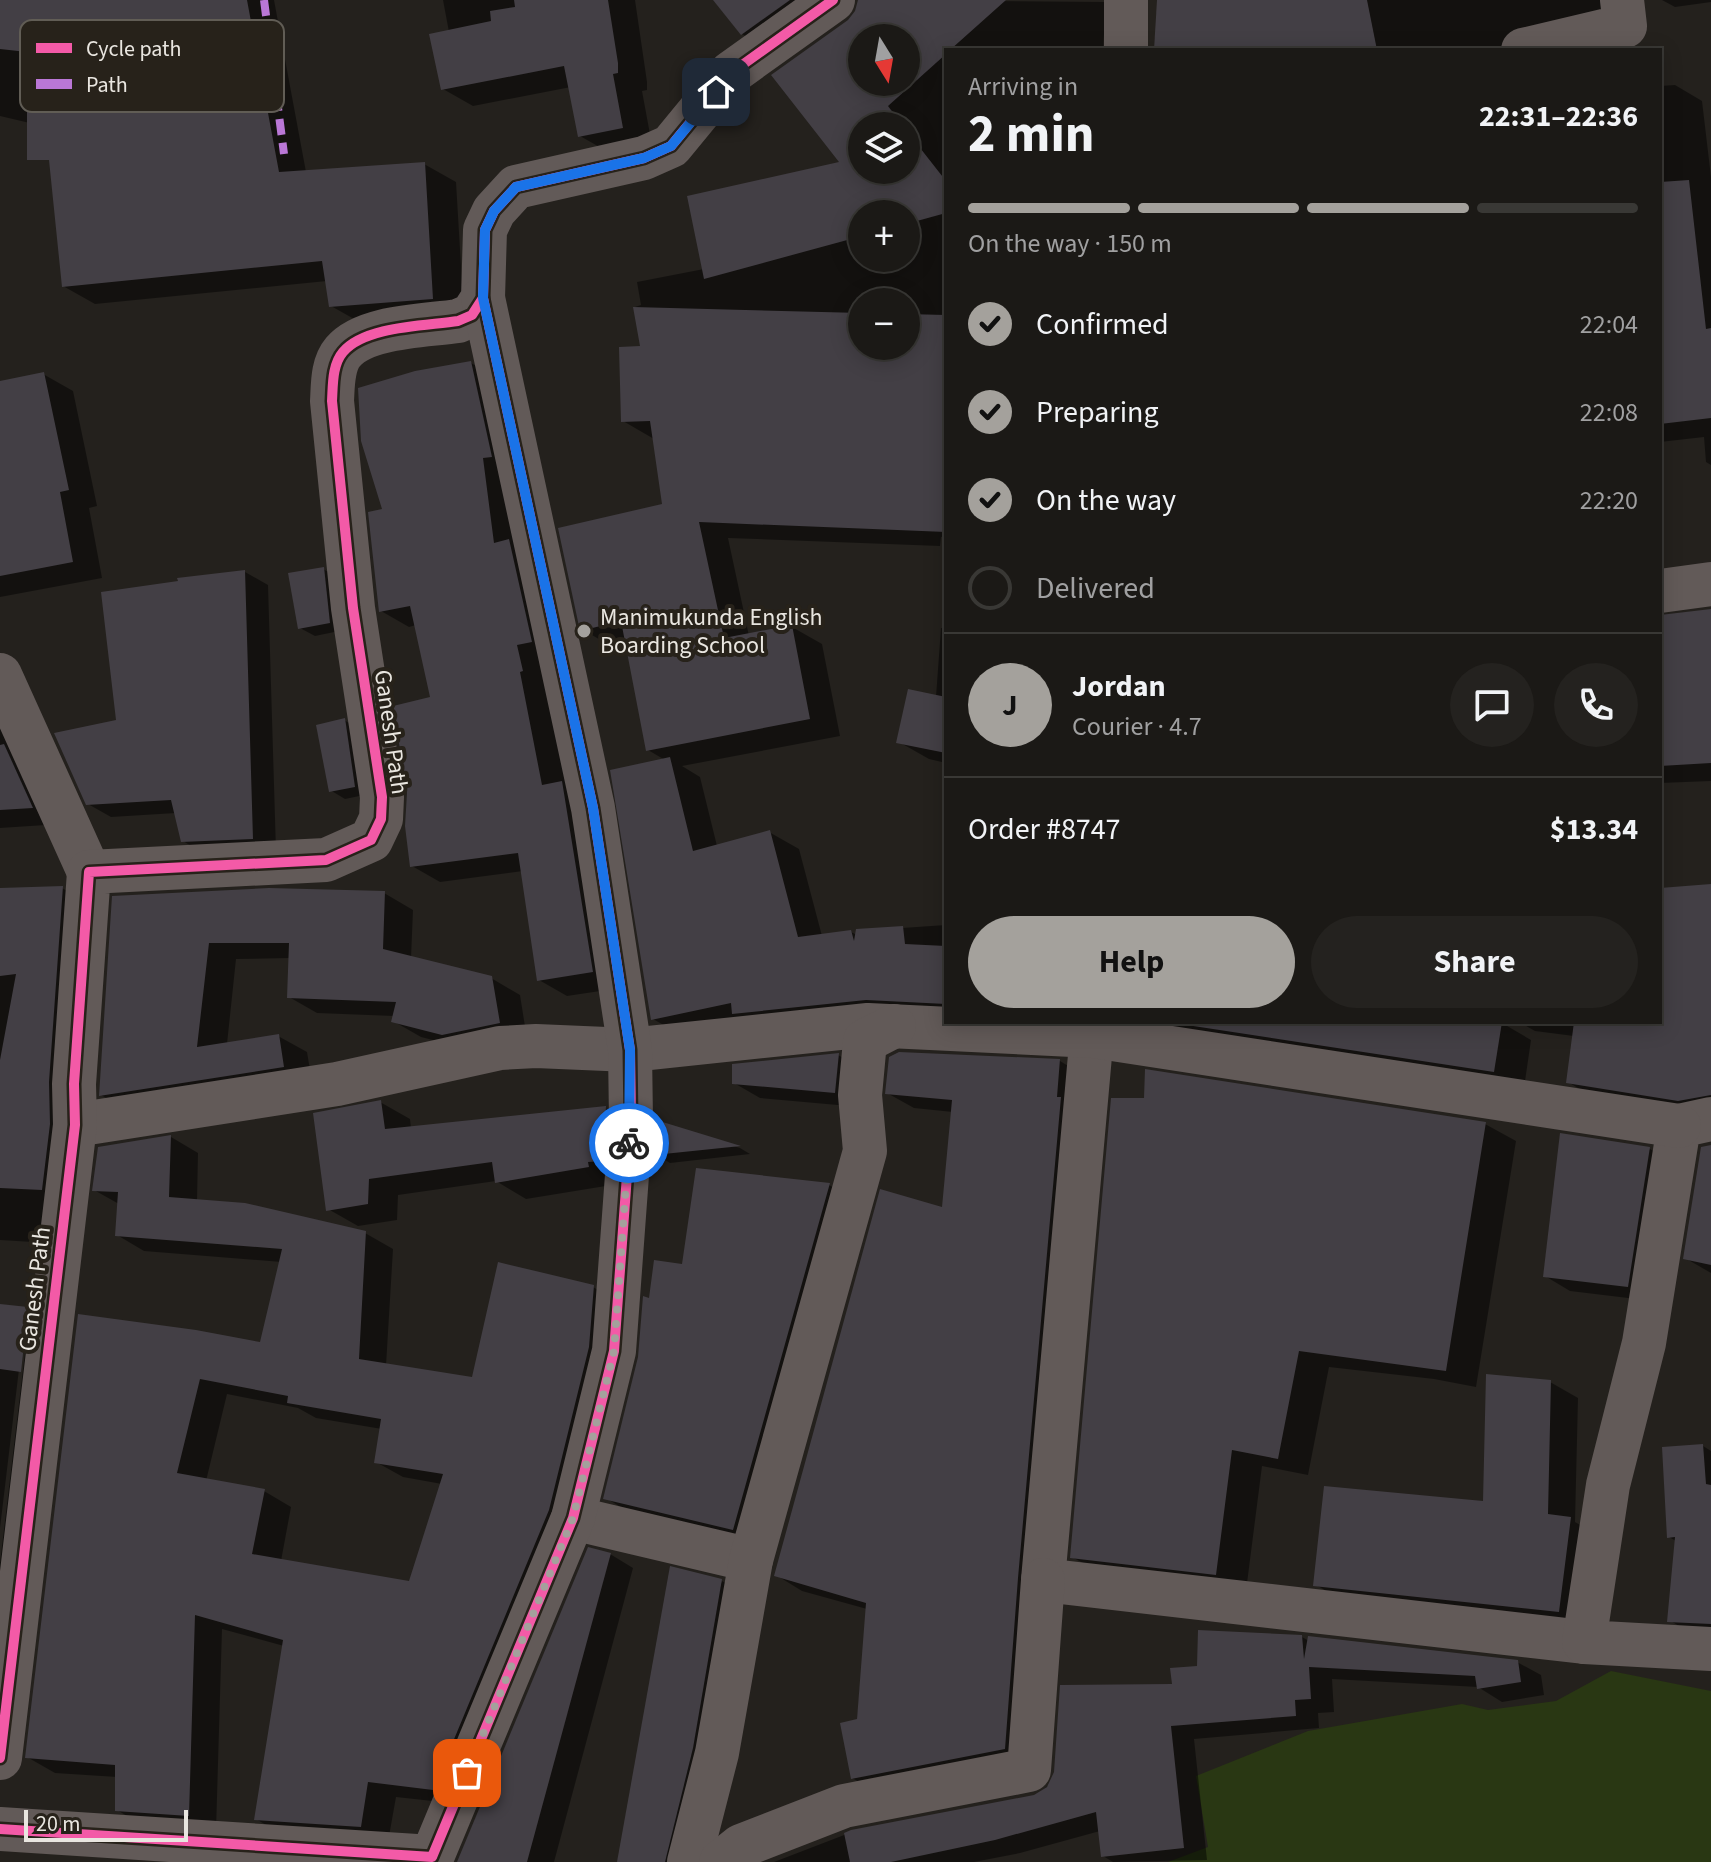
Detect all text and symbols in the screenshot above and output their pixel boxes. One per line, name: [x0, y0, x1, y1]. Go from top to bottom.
legend: [20, 20, 284, 112]
north arrow: [848, 24, 920, 96]
map controls: [848, 24, 920, 360]
text: Cycle path: [86, 33, 182, 65]
pin: [682, 58, 750, 126]
text: Arriving in: [968, 68, 1078, 105]
text: Path: [86, 69, 128, 101]
icon: home: [694, 70, 738, 114]
text: 22:31–22:36: [1479, 95, 1638, 138]
text: 2 min: [968, 98, 1095, 172]
button: layers: [848, 112, 920, 184]
button: +: [848, 200, 920, 272]
text: On the way · 150 m: [968, 225, 1172, 262]
button: −: [848, 288, 920, 360]
icon: check: [968, 302, 1012, 346]
text: Confirmed: [1036, 303, 1169, 346]
text: 22:04: [1580, 306, 1638, 343]
icon: check: [968, 390, 1012, 434]
text: Preparing: [1036, 391, 1159, 434]
text: 22:08: [1580, 394, 1638, 431]
icon: check: [968, 478, 1012, 522]
text: On the way: [1036, 479, 1176, 522]
text: 22:20: [1580, 482, 1638, 519]
text: Delivered: [1036, 567, 1155, 610]
place label: Manimukunda English Boarding School: [600, 600, 823, 663]
marker: Manimukunda English Boarding School: [575, 622, 593, 640]
button: chat: [1450, 663, 1534, 747]
button: phone: [1554, 663, 1638, 747]
text: Jordan: [1072, 665, 1166, 708]
street label: Ganesh Path: [365, 667, 417, 797]
text: J: [1002, 684, 1018, 727]
text: Courier · 4.7: [1072, 708, 1202, 745]
text: Order #8747: [968, 808, 1121, 851]
text: $13.34: [1550, 808, 1638, 851]
button: Help: [968, 916, 1295, 1008]
button: Share: [1311, 916, 1638, 1008]
courier: [589, 1103, 669, 1183]
icon: bike: [607, 1121, 651, 1165]
street label: Ganesh Path: [10, 1225, 60, 1353]
pin: [433, 1739, 501, 1807]
icon: bag: [445, 1751, 489, 1795]
scale bar: [24, 1806, 188, 1842]
text: 20 m: [36, 1808, 81, 1840]

